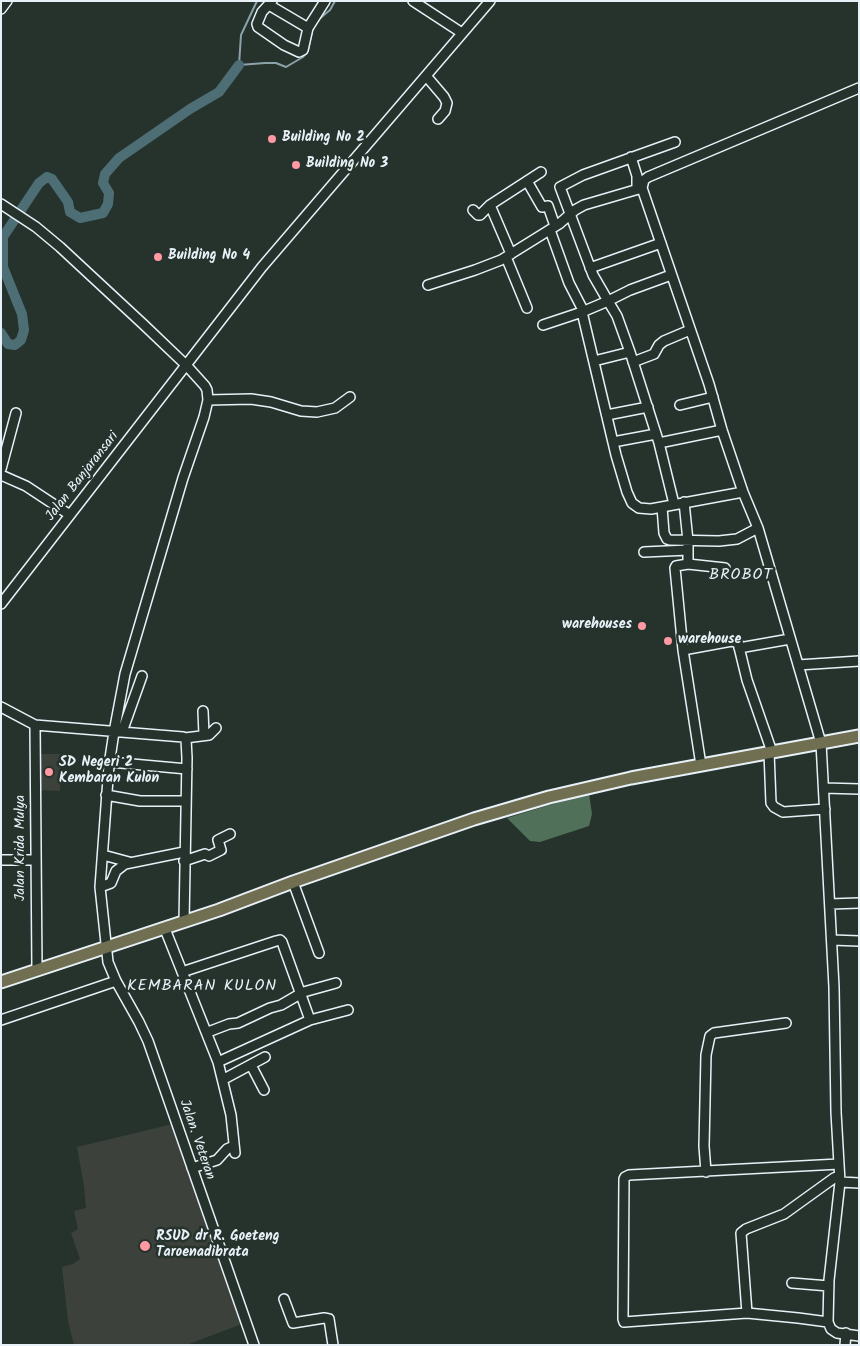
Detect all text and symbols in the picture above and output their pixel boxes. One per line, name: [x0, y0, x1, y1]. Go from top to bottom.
place label: Building No 2: [282, 131, 365, 147]
marker: Building No 2: [266, 133, 278, 145]
place label: Building No 3: [306, 157, 388, 173]
marker: Building No 3: [290, 159, 302, 171]
place label: Building No 4: [168, 249, 250, 265]
marker: Building No 4: [152, 251, 164, 263]
street label: Jalan Banjaransari: [43, 429, 123, 525]
district label: BROBOT: [708, 566, 774, 586]
place label: warehouses: [562, 618, 632, 634]
marker: warehouses: [636, 620, 648, 632]
place label: warehouse: [678, 633, 741, 649]
marker: warehouse: [662, 635, 674, 647]
place label: SD Negeri 2 Kembaran Kulon: [59, 756, 159, 789]
marker: SD Negeri 2 Kembaran Kulon: [43, 766, 55, 778]
street label: Jalan Krida Mulya: [14, 795, 30, 901]
district label: KEMBARAN KULON: [125, 977, 279, 997]
street label: Jalan. Veteran: [174, 1098, 218, 1182]
place label: RSUD dr R. Goeteng Taroenadibrata: [156, 1230, 280, 1262]
marker: RSUD dr R. Goeteng Taroenadibrata: [138, 1239, 152, 1253]

